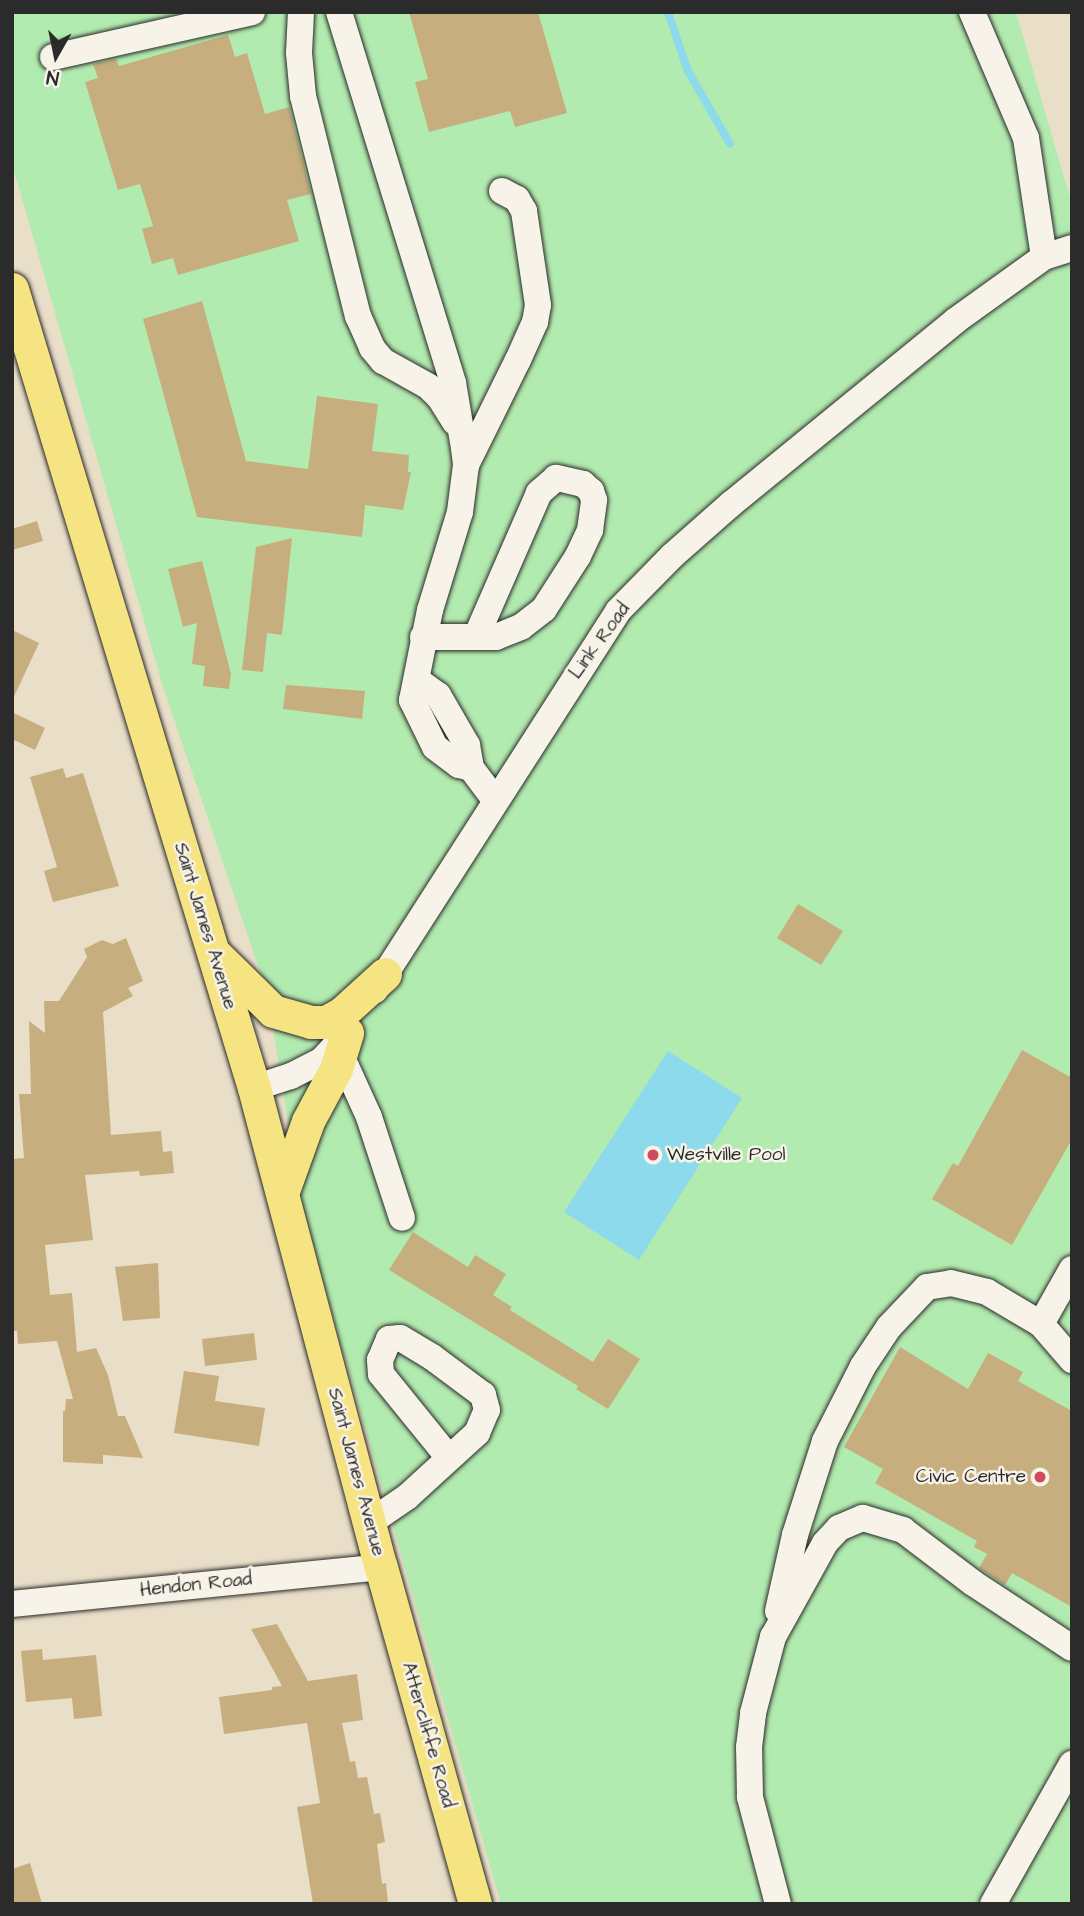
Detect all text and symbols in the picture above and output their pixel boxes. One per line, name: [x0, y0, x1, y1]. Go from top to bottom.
north arrow: [21, 21, 91, 91]
text: N: [45, 63, 61, 92]
street label: Link Road: [565, 599, 635, 683]
street label: Saint James Avenue: [169, 840, 241, 1012]
place label: Westville Pool: [667, 1144, 785, 1166]
marker: Westville Pool: [645, 1147, 661, 1163]
street label: Saint James Avenue: [323, 1385, 389, 1559]
place label: Civic Centre: [916, 1466, 1026, 1488]
marker: Civic Centre: [1032, 1469, 1048, 1485]
street label: Hendon Road: [139, 1568, 253, 1602]
street label: Attercliffe Road: [396, 1660, 460, 1810]

